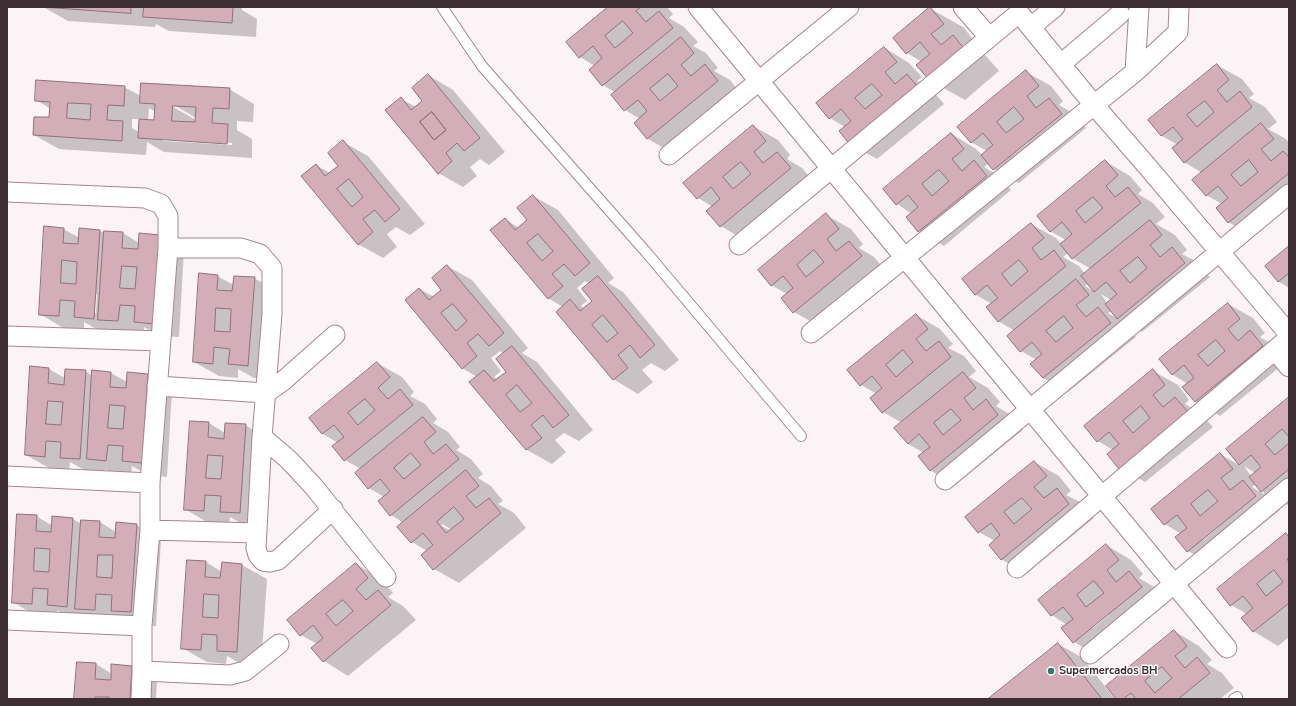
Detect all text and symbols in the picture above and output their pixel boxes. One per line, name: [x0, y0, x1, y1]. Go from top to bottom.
place label: Supermercados BH: [1059, 664, 1158, 678]
marker: Supermercados BH: [1046, 666, 1056, 676]

